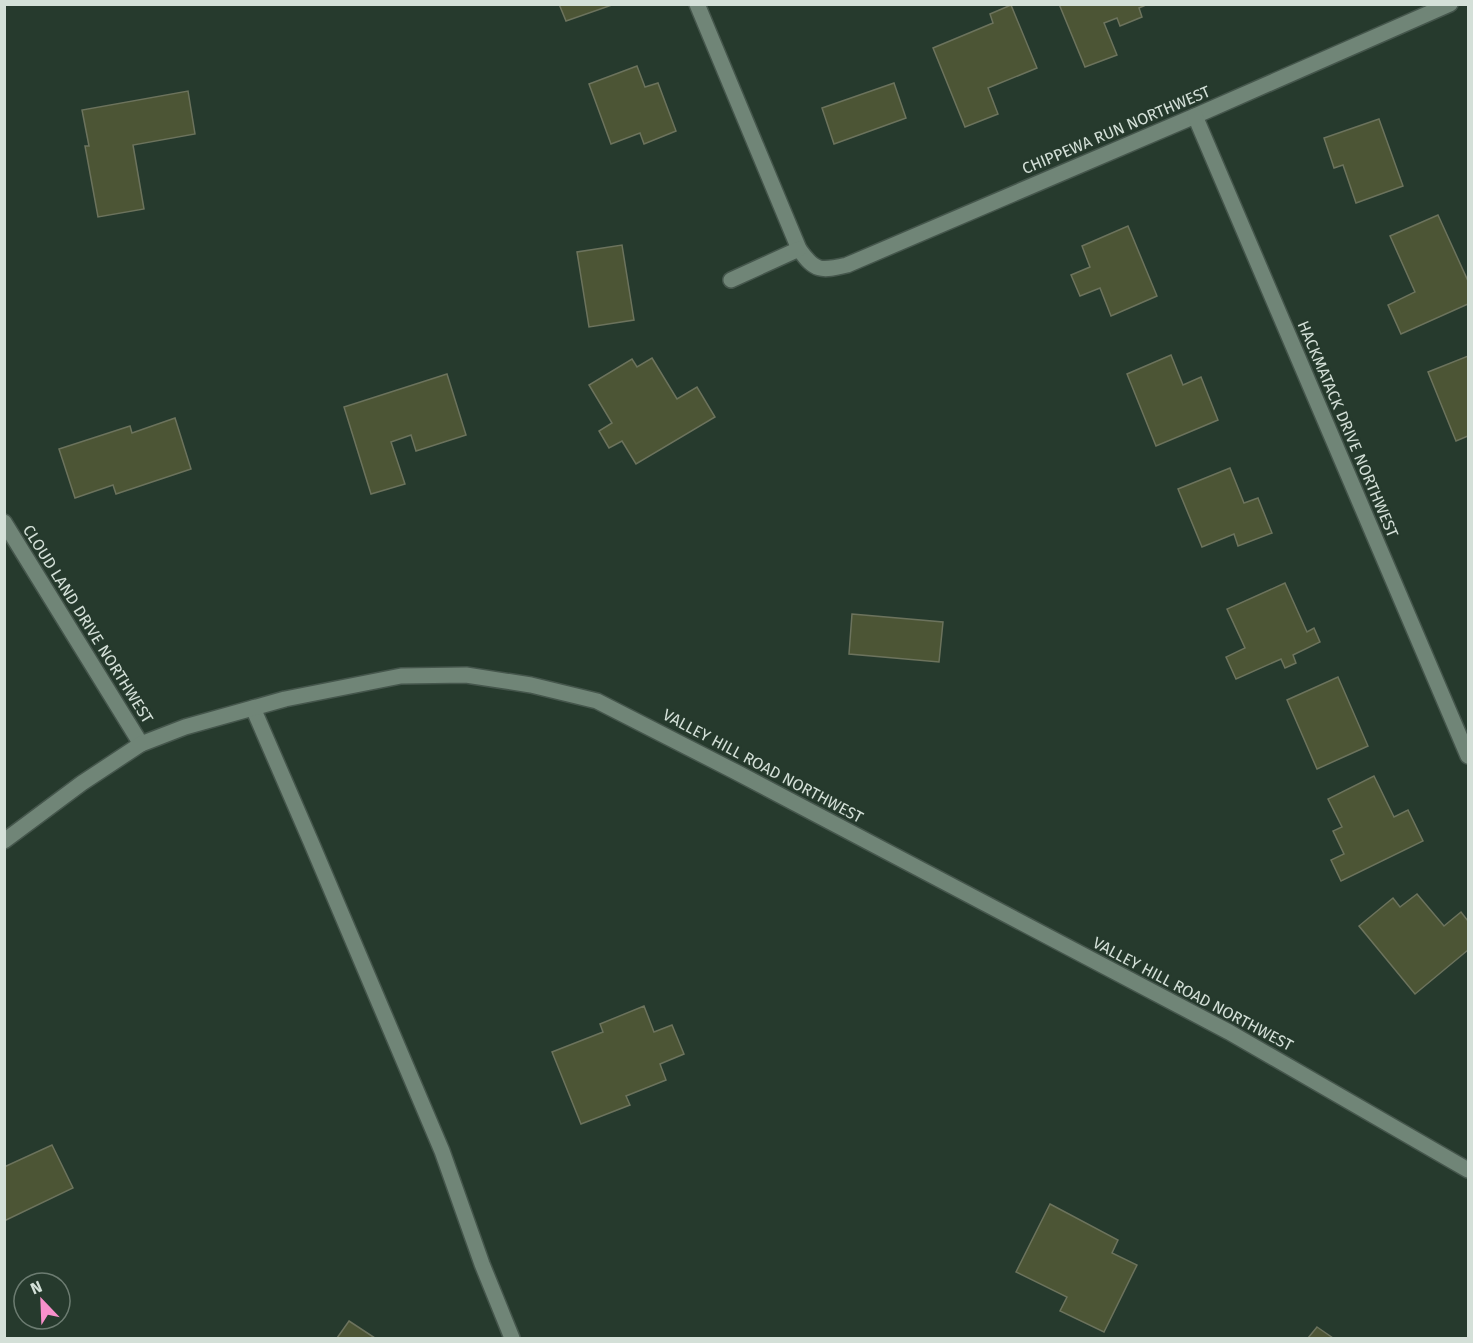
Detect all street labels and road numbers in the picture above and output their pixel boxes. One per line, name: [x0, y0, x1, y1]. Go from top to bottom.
street label: CHIPPEWA RUN NORTHWEST: [1019, 81, 1214, 178]
street label: HACKMATACK DRIVE NORTHWEST: [1294, 318, 1403, 541]
street label: CLOUD LAND DRIVE NORTHWEST: [19, 521, 157, 727]
street label: VALLEY HILL ROAD NORTHWEST: [660, 705, 867, 827]
street label: VALLEY HILL ROAD NORTHWEST: [1090, 933, 1297, 1055]

